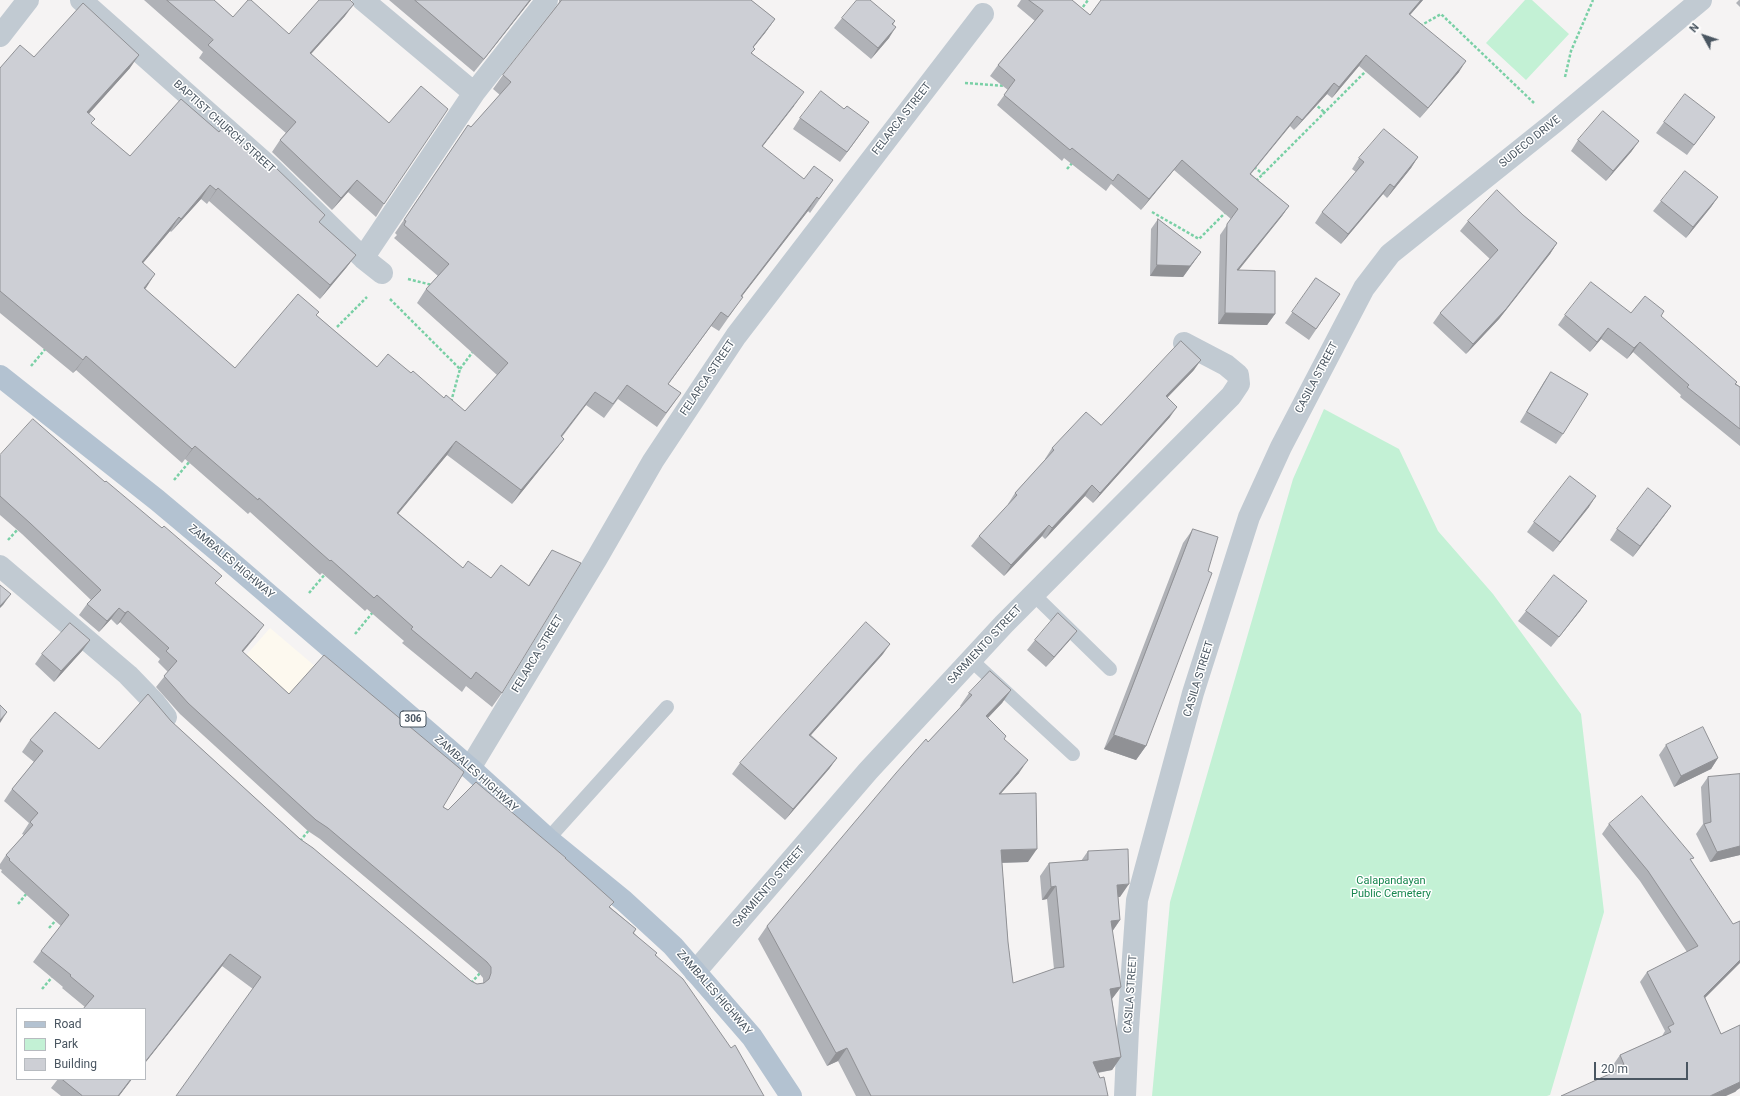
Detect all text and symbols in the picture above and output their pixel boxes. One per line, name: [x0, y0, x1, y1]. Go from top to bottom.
north arrow: [1684, 16, 1724, 56]
text: N: [1687, 21, 1702, 35]
street label: BAPTIST CHURCH STREET: [171, 78, 277, 176]
street label: FELARCA STREET: [870, 80, 934, 158]
street label: SUDECO DRIVE: [1497, 113, 1563, 171]
street label: FELARCA STREET: [678, 338, 738, 418]
street label: CASILA STREET: [1293, 340, 1341, 416]
street label: ZAMBALES HIGHWAY: [185, 522, 277, 602]
street label: SARMIENTO STREET: [945, 603, 1025, 687]
street label: FELARCA STREET: [510, 613, 566, 695]
street label: CASILA STREET: [1181, 639, 1217, 719]
road number: 306: [400, 711, 426, 727]
street label: ZAMBALES HIGHWAY: [431, 733, 521, 815]
street label: SARMIENTO STREET: [730, 844, 808, 930]
park label: Calapandayan Public Cemetery: [1351, 874, 1431, 900]
street label: ZAMBALES HIGHWAY: [674, 948, 754, 1038]
street label: CASILA STREET: [1122, 954, 1140, 1034]
legend: [16, 1008, 146, 1080]
text: Road: [54, 1017, 82, 1031]
text: Park: [54, 1037, 78, 1051]
scale bar: [1596, 1054, 1690, 1080]
text: Building: [54, 1057, 97, 1071]
text: 20 m: [1601, 1062, 1628, 1076]

